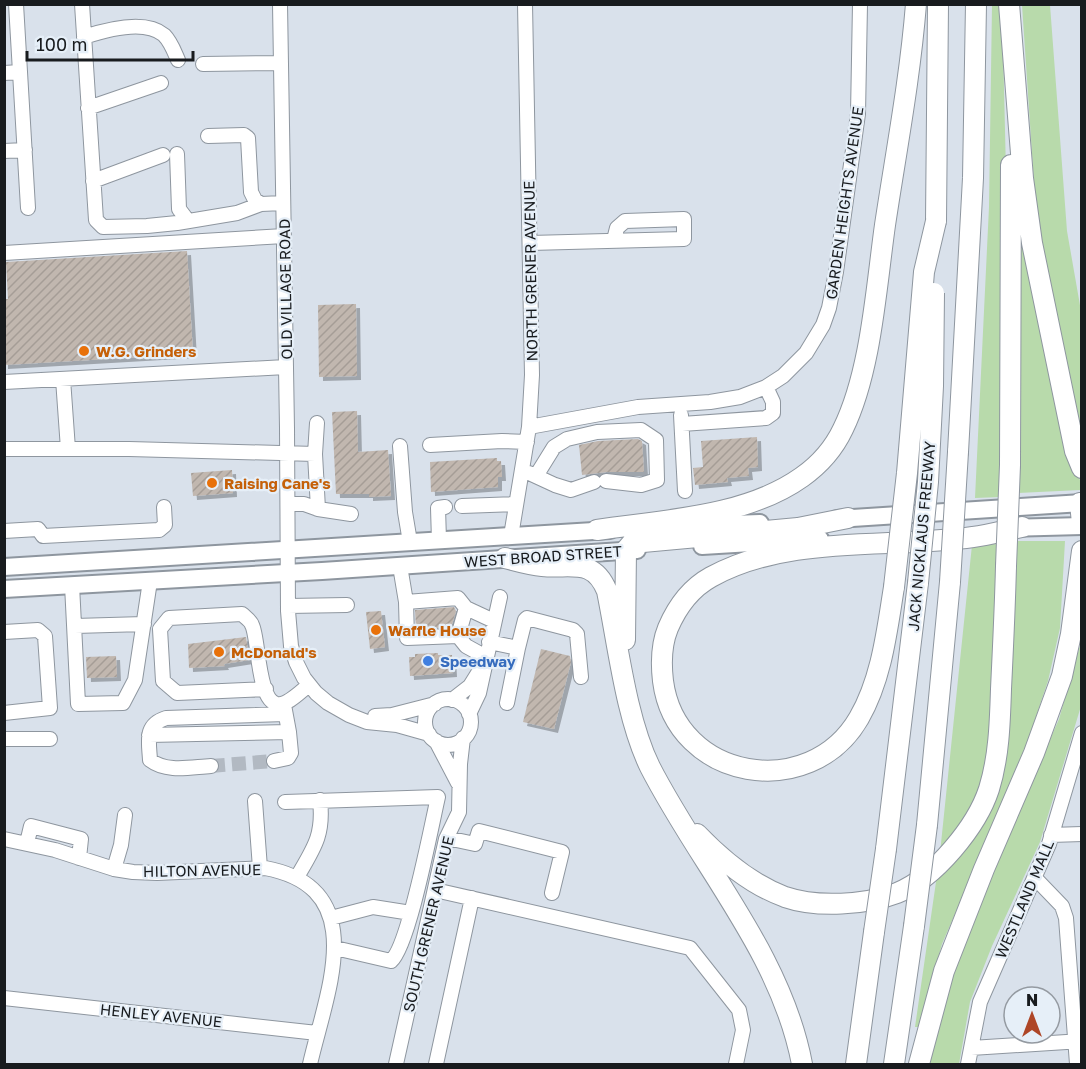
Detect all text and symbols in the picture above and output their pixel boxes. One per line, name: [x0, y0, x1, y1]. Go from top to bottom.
scale bar: [27, 24, 194, 62]
text: 100 m: [36, 33, 87, 55]
street label: GARDEN HEIGHTS AVENUE: [822, 105, 866, 301]
street label: NORTH GRENER AVENUE: [519, 180, 541, 362]
street label: OLD VILLAGE ROAD: [275, 218, 295, 360]
place label: W.G. Grinders: [96, 342, 197, 360]
marker: W.G. Grinders: [77, 344, 91, 358]
street label: JACK NICKLAUS FREEWAY: [904, 440, 938, 632]
place label: Raising Cane's: [224, 474, 331, 492]
marker: Raising Cane's: [205, 476, 219, 490]
street label: WEST BROAD STREET: [464, 542, 622, 570]
place label: Waffle House: [388, 621, 486, 639]
marker: Waffle House: [369, 623, 383, 637]
place label: McDonald's: [231, 643, 317, 661]
marker: McDonald's: [212, 645, 226, 659]
place label: Speedway: [440, 652, 516, 670]
marker: Speedway: [421, 654, 435, 668]
street label: SOUTH GRENER AVENUE: [399, 834, 457, 1014]
street label: WESTLAND MALL: [991, 837, 1057, 961]
street label: HILTON AVENUE: [143, 860, 261, 880]
north arrow: [1002, 985, 1062, 1045]
text: N: [1026, 990, 1038, 1010]
street label: HENLEY AVENUE: [99, 1000, 223, 1030]

